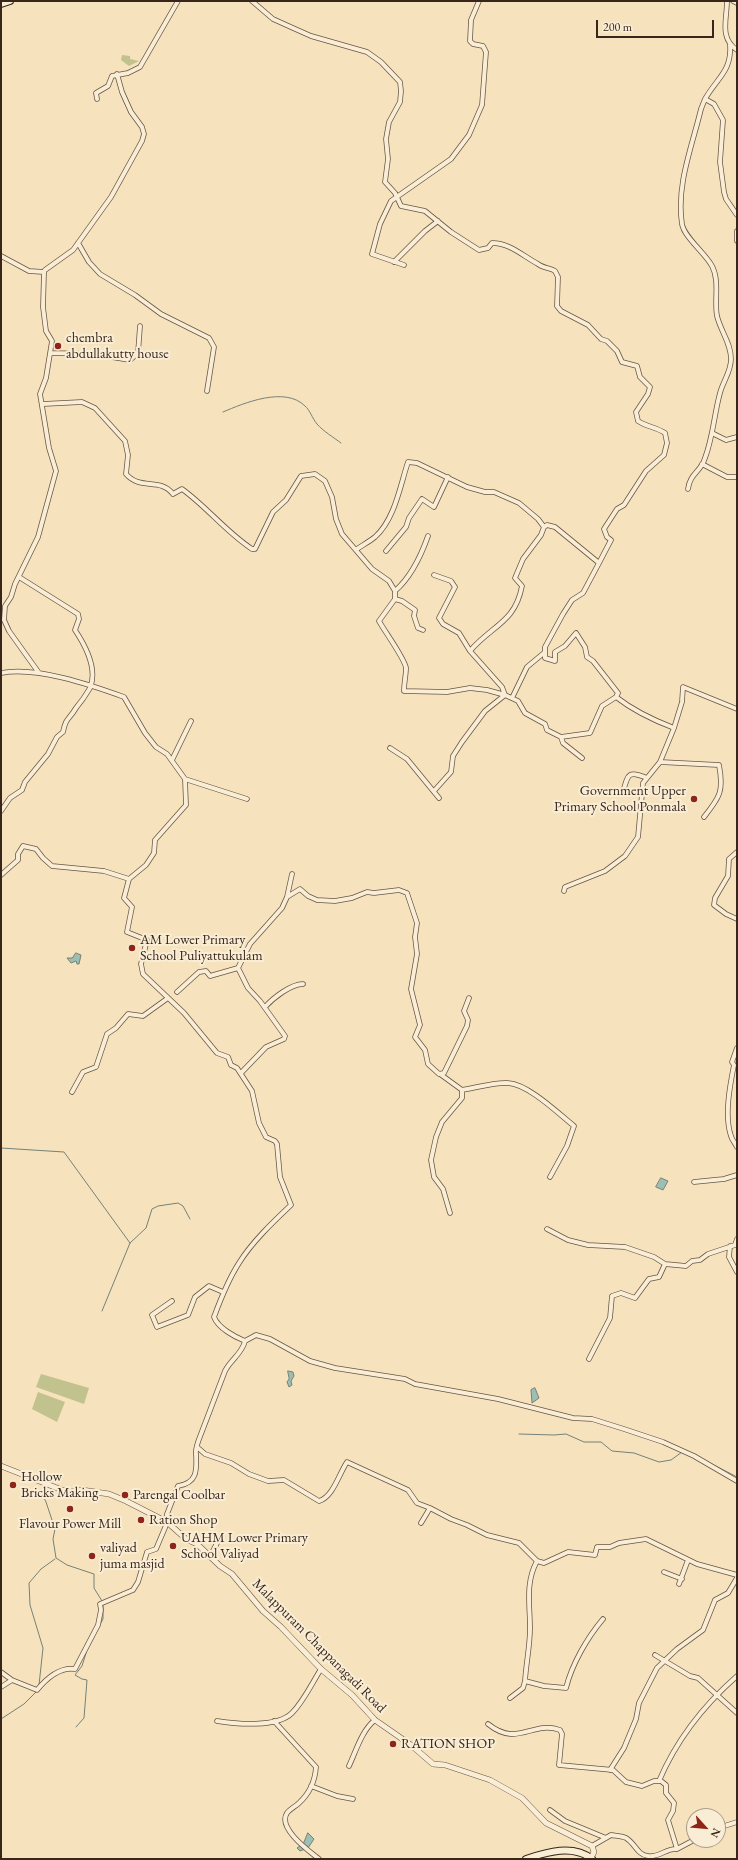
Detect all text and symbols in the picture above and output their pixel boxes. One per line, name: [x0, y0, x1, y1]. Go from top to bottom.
scale bar: [598, 12, 716, 38]
text: 200 m: [603, 19, 632, 35]
place label: chembra abdullakutty house: [66, 330, 169, 362]
marker: chembra abdullakutty house: [53, 341, 63, 351]
place label: Government Upper Primary School Ponmala: [554, 783, 686, 816]
marker: Government Upper Primary School Ponmala: [689, 794, 699, 804]
place label: AM Lower Primary School Puliyattukulam: [140, 932, 263, 964]
marker: AM Lower Primary School Puliyattukulam: [127, 943, 137, 953]
place label: Hollow Bricks Making: [21, 1469, 98, 1502]
marker: Hollow Bricks Making: [8, 1480, 18, 1490]
place label: Parengal Coolbar: [133, 1487, 225, 1503]
marker: Parengal Coolbar: [120, 1490, 130, 1500]
marker: Flavour Power Mill: [65, 1504, 75, 1514]
place label: Ration Shop: [149, 1512, 217, 1528]
marker: Ration Shop: [136, 1515, 146, 1525]
place label: Flavour Power Mill: [19, 1516, 121, 1532]
place label: UAHM Lower Primary School Valiyad: [181, 1530, 308, 1562]
place label: valiyad juma masjid: [100, 1540, 164, 1572]
marker: UAHM Lower Primary School Valiyad: [168, 1541, 178, 1551]
marker: valiyad juma masjid: [87, 1551, 97, 1561]
street label: Malappuram Chappanagadi Road: [249, 1576, 389, 1716]
place label: RATION SHOP: [401, 1736, 495, 1752]
marker: RATION SHOP: [388, 1739, 398, 1749]
north arrow: [686, 1808, 726, 1848]
text: N: [708, 1826, 724, 1840]

